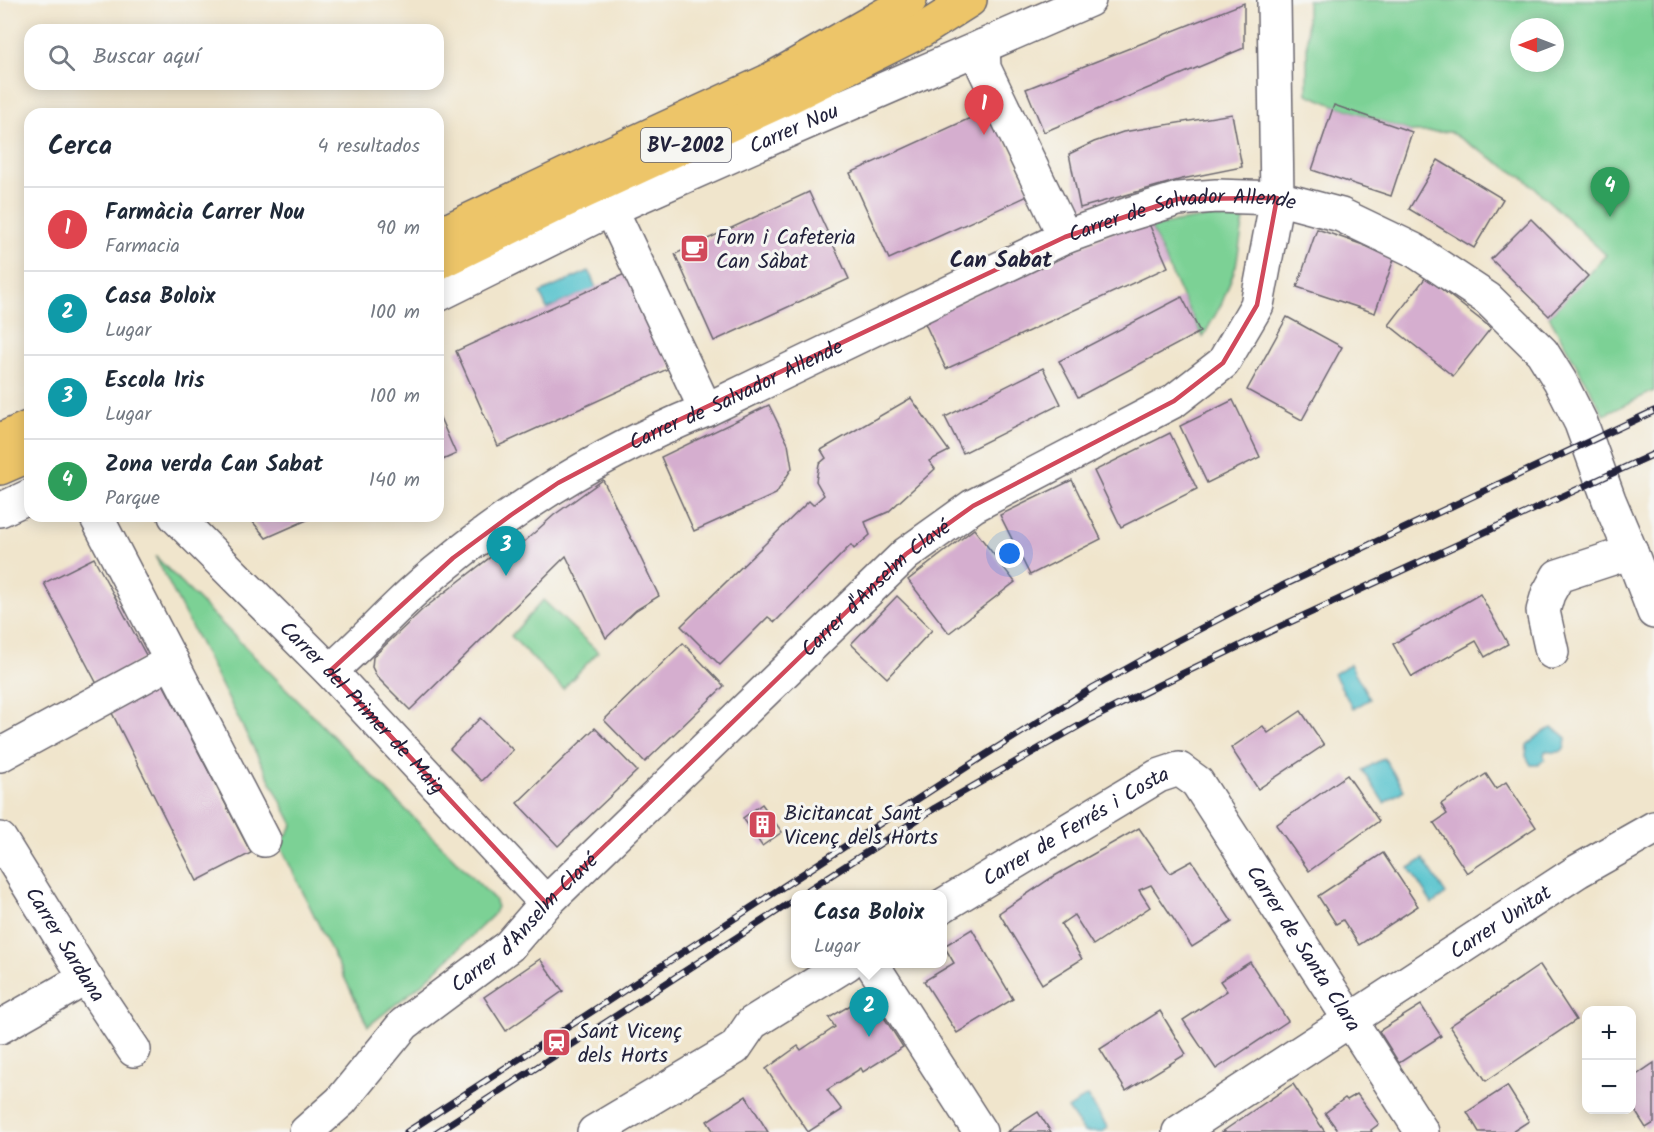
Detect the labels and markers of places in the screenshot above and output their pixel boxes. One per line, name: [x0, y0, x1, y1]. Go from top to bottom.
pin: 1: [964, 86, 1004, 135]
pin: 4: [1590, 168, 1630, 217]
place label: Forn i Cafeteria Can Sàbat: [716, 222, 856, 279]
cafe icon: Forn i Cafeteria Can Sàbat: [679, 233, 711, 265]
pin: 3: [486, 526, 526, 576]
place label: Bicitancat Sant Vicenç dels Horts: [784, 798, 938, 855]
building icon: Bicitancat Sant Vicenç dels Horts: [747, 809, 779, 841]
pin: 2: [850, 988, 888, 1037]
place label: Sant Vicenç dels Horts: [578, 1016, 682, 1073]
station icon: Sant Vicenç dels Horts: [541, 1027, 573, 1059]

